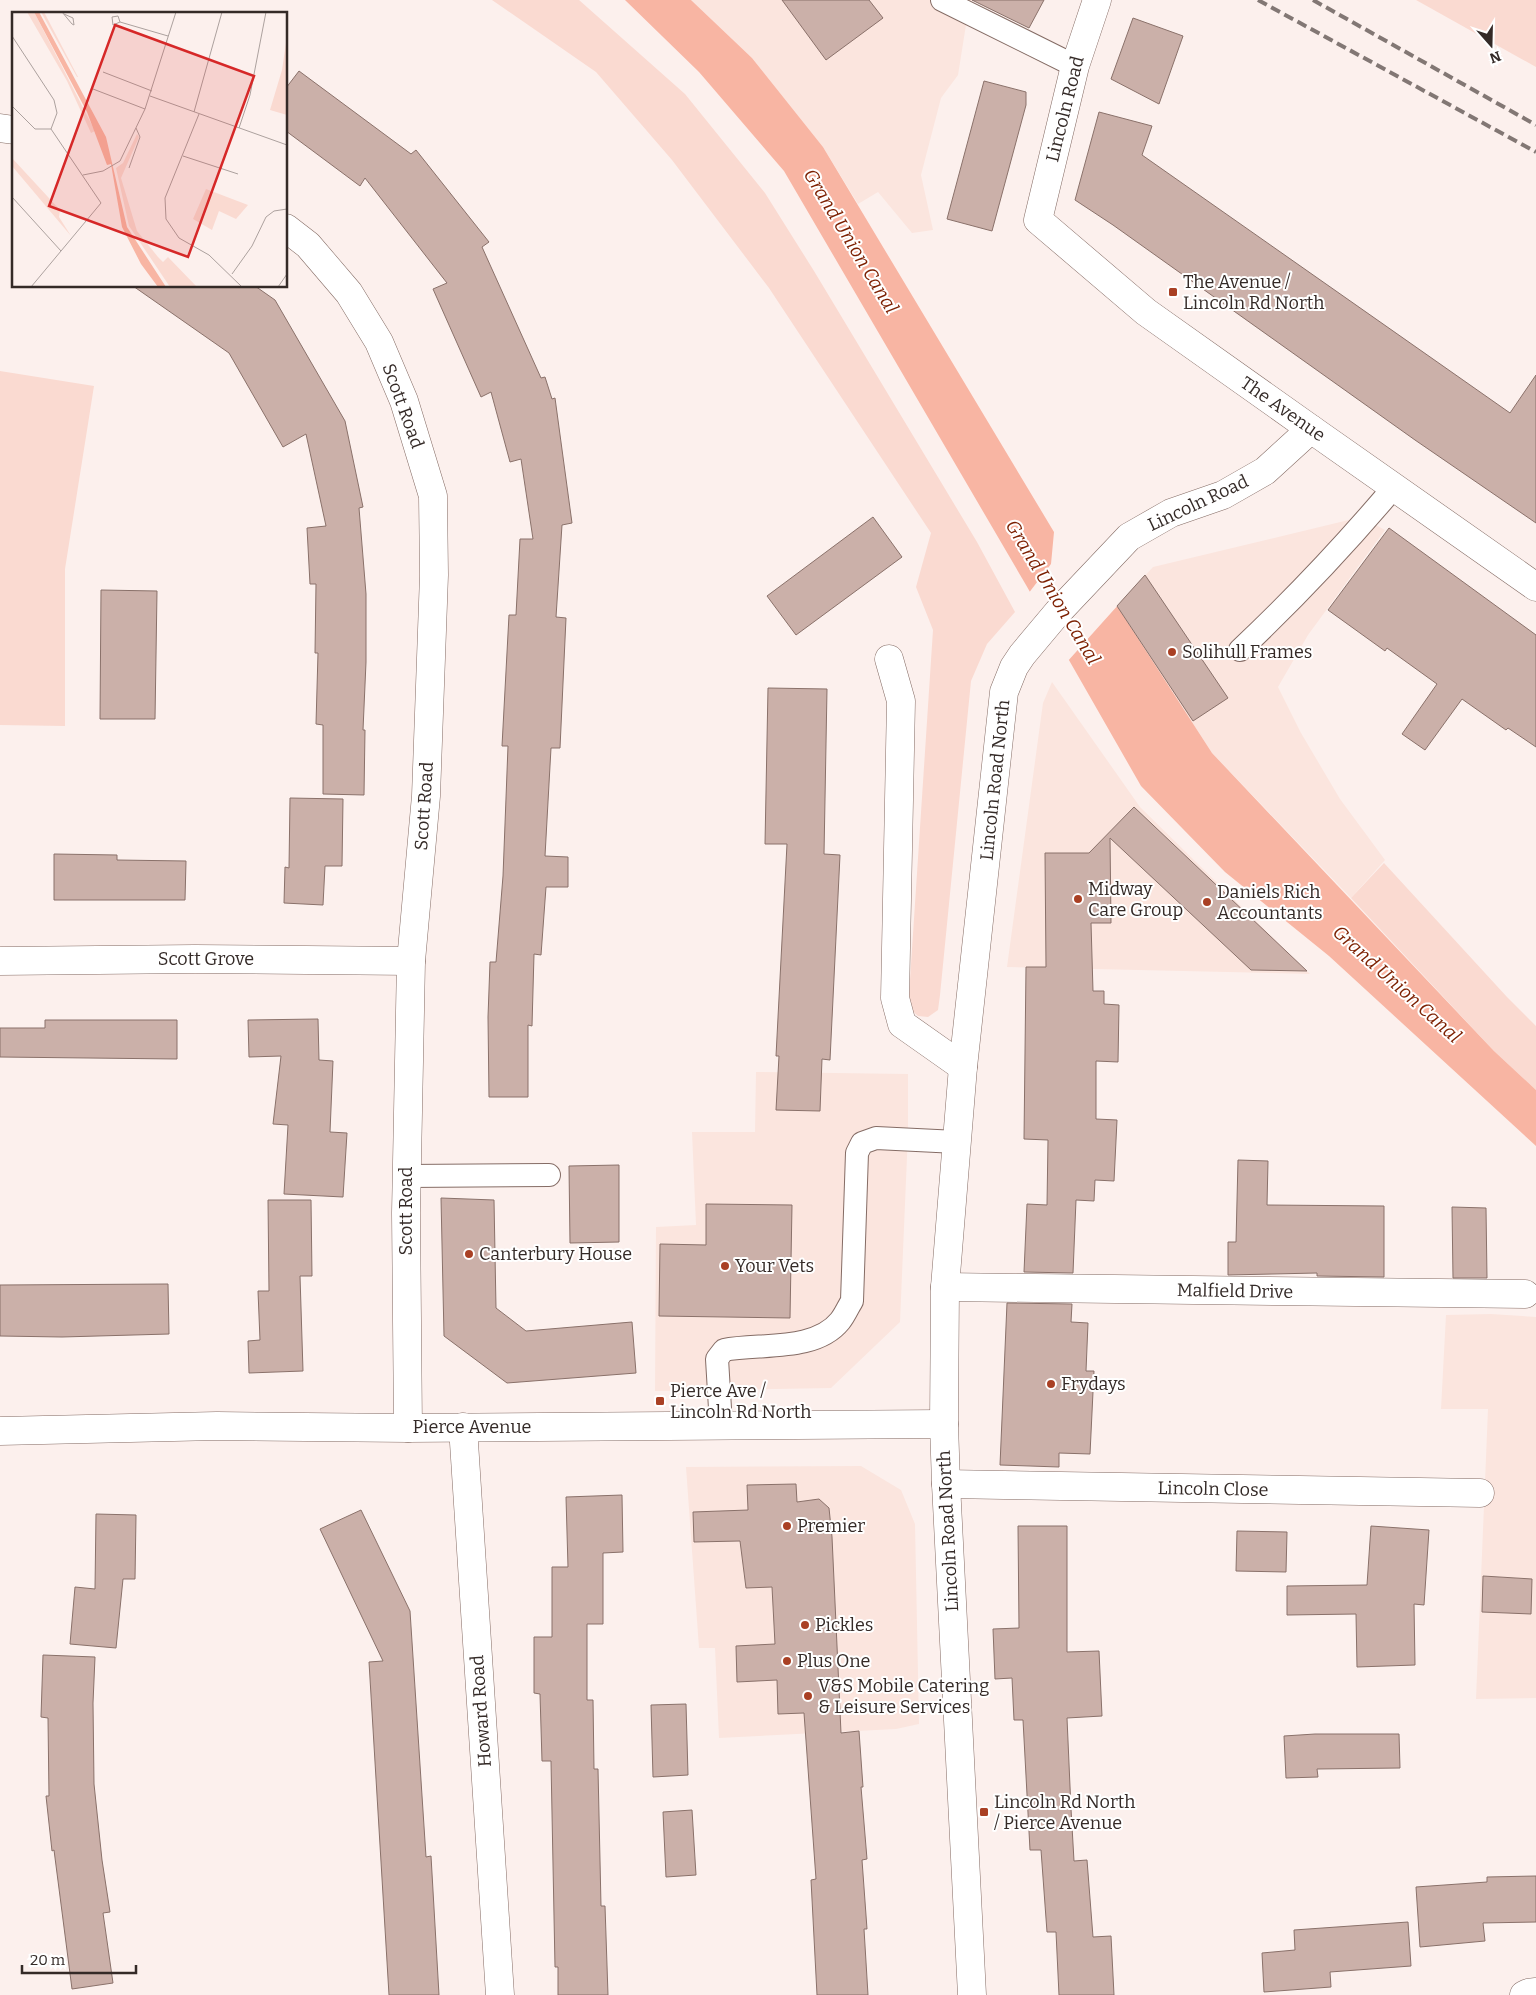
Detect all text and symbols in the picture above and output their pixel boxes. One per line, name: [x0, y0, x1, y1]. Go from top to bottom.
inset map: [12, 12, 288, 288]
north arrow: [1466, 20, 1516, 70]
text: N: [1487, 47, 1503, 67]
street label: Lincoln Road: [1041, 54, 1089, 164]
water label: Grand Union Canal: [799, 164, 903, 318]
place label: The Avenue / Lincoln Rd North: [1183, 271, 1324, 314]
marker: The Avenue / Lincoln Rd North: [1167, 286, 1179, 298]
street label: Scott Road: [377, 361, 429, 452]
street label: The Avenue: [1236, 372, 1330, 446]
street label: Lincoln Road: [1144, 470, 1252, 536]
water label: Grand Union Canal: [1001, 515, 1105, 669]
place label: Solihull Frames: [1182, 641, 1312, 663]
marker: Solihull Frames: [1166, 646, 1178, 658]
street label: Lincoln Road North: [976, 699, 1014, 861]
street label: Scott Road: [410, 761, 438, 851]
place label: Midway Care Group: [1088, 878, 1183, 921]
place label: Daniels Rich Accountants: [1217, 881, 1323, 924]
marker: Midway Care Group: [1072, 893, 1084, 905]
marker: Daniels Rich Accountants: [1201, 896, 1213, 908]
water label: Grand Union Canal: [1328, 920, 1466, 1048]
street label: Scott Grove: [158, 948, 254, 970]
street label: Scott Road: [395, 1166, 417, 1255]
place label: Canterbury House: [479, 1243, 632, 1265]
marker: Canterbury House: [463, 1248, 475, 1260]
place label: Your Vets: [735, 1255, 814, 1277]
marker: Your Vets: [719, 1260, 731, 1272]
street label: Malfield Drive: [1177, 1279, 1293, 1303]
place label: Frydays: [1061, 1373, 1126, 1395]
marker: Frydays: [1045, 1378, 1057, 1390]
place label: Pierce Ave / Lincoln Rd North: [670, 1380, 811, 1423]
marker: Pierce Ave / Lincoln Rd North: [654, 1395, 666, 1407]
street label: Pierce Avenue: [413, 1416, 531, 1438]
street label: Lincoln Road North: [933, 1450, 963, 1612]
street label: Lincoln Close: [1157, 1477, 1269, 1501]
place label: Premier: [797, 1515, 865, 1537]
marker: Premier: [781, 1520, 793, 1532]
place label: Pickles: [815, 1614, 873, 1636]
marker: Pickles: [799, 1619, 811, 1631]
place label: Plus One: [797, 1650, 870, 1672]
street label: Howard Road: [466, 1654, 496, 1768]
marker: Plus One: [781, 1655, 793, 1667]
place label: V&S Mobile Catering & Leisure Services: [818, 1675, 989, 1718]
marker: V&S Mobile Catering & Leisure Services: [802, 1690, 814, 1702]
place label: Lincoln Rd North / Pierce Avenue: [994, 1791, 1135, 1834]
marker: Lincoln Rd North / Pierce Avenue: [978, 1806, 990, 1818]
scale bar: [22, 1942, 136, 1974]
text: 20 m: [30, 1951, 66, 1969]

